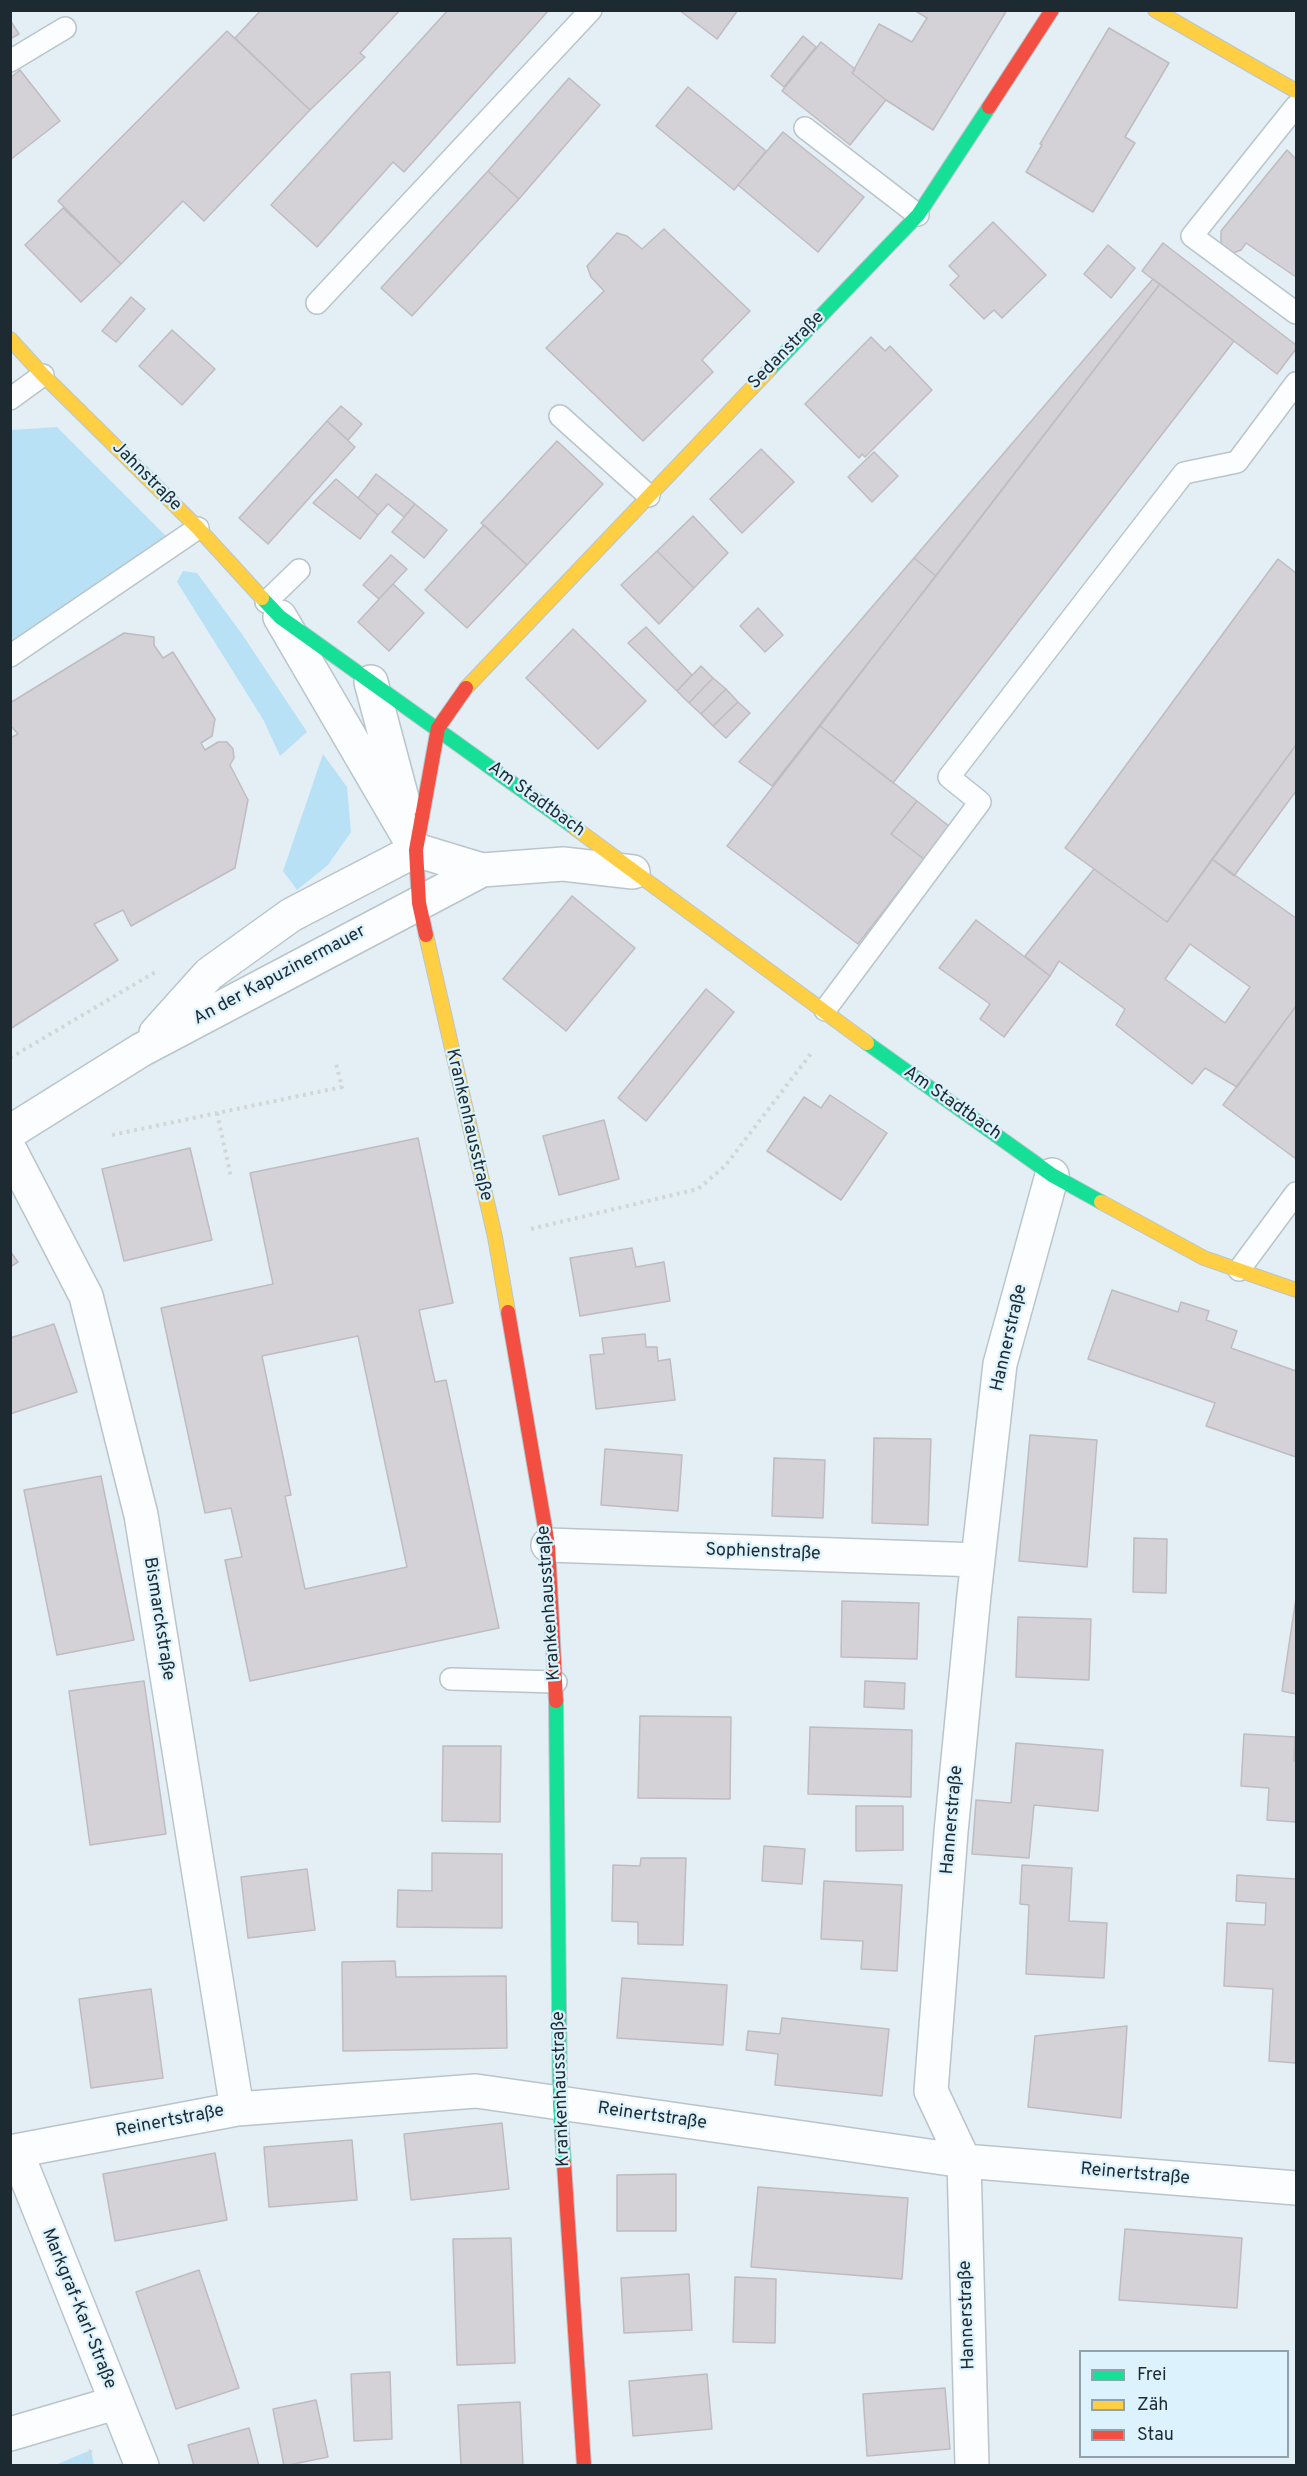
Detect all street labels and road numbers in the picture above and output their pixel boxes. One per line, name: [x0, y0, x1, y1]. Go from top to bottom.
street label: Sedanstraße: [744, 307, 830, 395]
street label: Jahnstraße: [107, 438, 185, 516]
street label: Am Stadtbach: [483, 758, 589, 842]
street label: An der Kapuzinermauer: [190, 921, 370, 1031]
street label: Krankenhausstraße: [440, 1047, 496, 1203]
street label: Am Stadtbach: [899, 1062, 1005, 1146]
street label: Hannerstraße: [987, 1282, 1033, 1394]
street label: Krankenhausstraße: [534, 1525, 566, 1681]
street label: Sophienstraße: [705, 1540, 821, 1566]
street label: Bismarckstraße: [138, 1556, 178, 1682]
street label: Hannerstraße: [937, 1765, 969, 1875]
street label: Krankenhausstraße: [548, 2011, 576, 2167]
street label: Reinertstraße: [596, 2099, 708, 2135]
street label: Reinertstraße: [114, 2101, 226, 2143]
street label: Reinertstraße: [1079, 2159, 1191, 2191]
street label: Markgraf-Karl-Straße: [36, 2226, 120, 2392]
street label: Hannerstraße: [955, 2260, 981, 2370]

